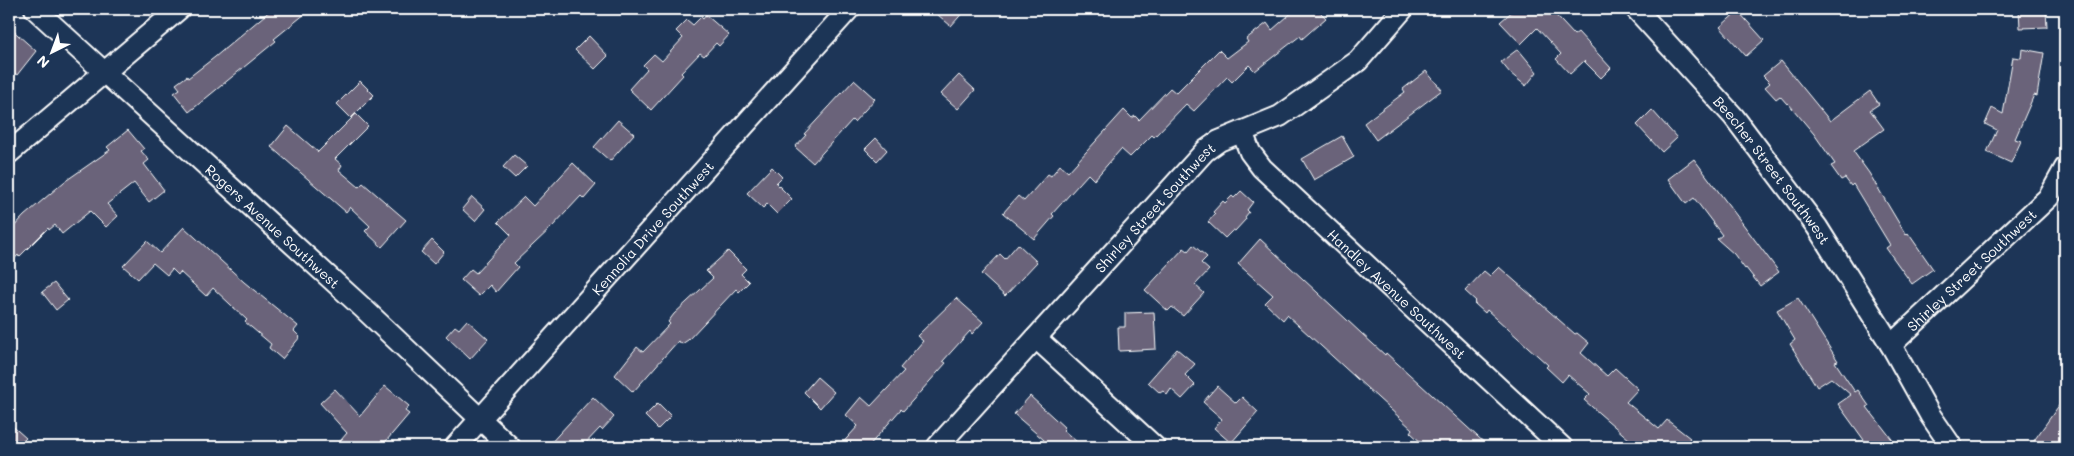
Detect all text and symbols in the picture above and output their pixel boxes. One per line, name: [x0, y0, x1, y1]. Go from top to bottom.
north arrow: [28, 28, 78, 78]
text: N: [33, 51, 53, 73]
street label: Beecher Street Southwest: [1710, 92, 1835, 248]
street label: Shirley Street Southwest: [1090, 137, 1219, 276]
street label: Kennolia Drive Southwest: [587, 157, 718, 299]
street label: Rogers Avenue Southwest: [202, 160, 344, 292]
street label: Shirley Street Southwest: [1903, 205, 2040, 335]
street label: Handley Avenue Southwest: [1324, 224, 1470, 363]

